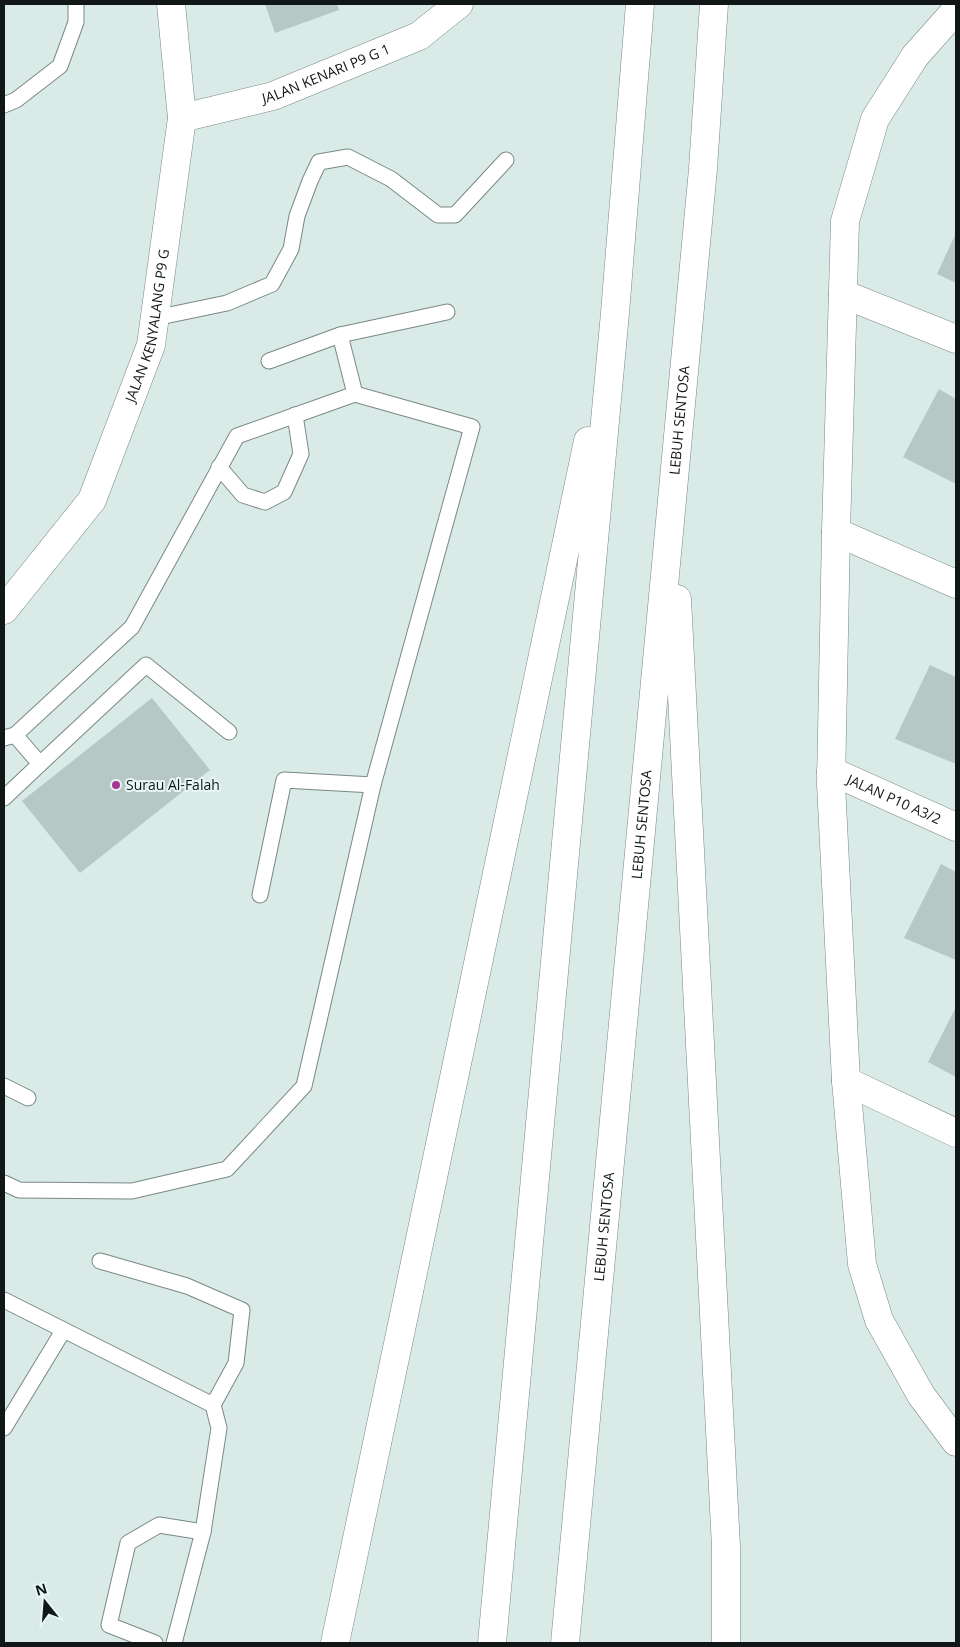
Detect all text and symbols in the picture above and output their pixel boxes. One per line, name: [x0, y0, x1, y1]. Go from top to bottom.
street label: JALAN KENARI P9 G 1: [258, 39, 393, 108]
street label: JALAN KENYALANG P9 G: [119, 248, 173, 407]
street label: LEBUH SENTOSA: [664, 365, 694, 476]
street label: LEBUH SENTOSA: [627, 769, 656, 880]
street label: JALAN P10 A3/2: [842, 769, 944, 828]
place label: Surau Al-Falah: [126, 775, 220, 794]
marker: Surau Al-Falah: [110, 779, 122, 791]
street label: LEBUH SENTOSA: [589, 1171, 618, 1282]
north arrow: [20, 1577, 70, 1627]
text: N: [33, 1578, 49, 1600]

